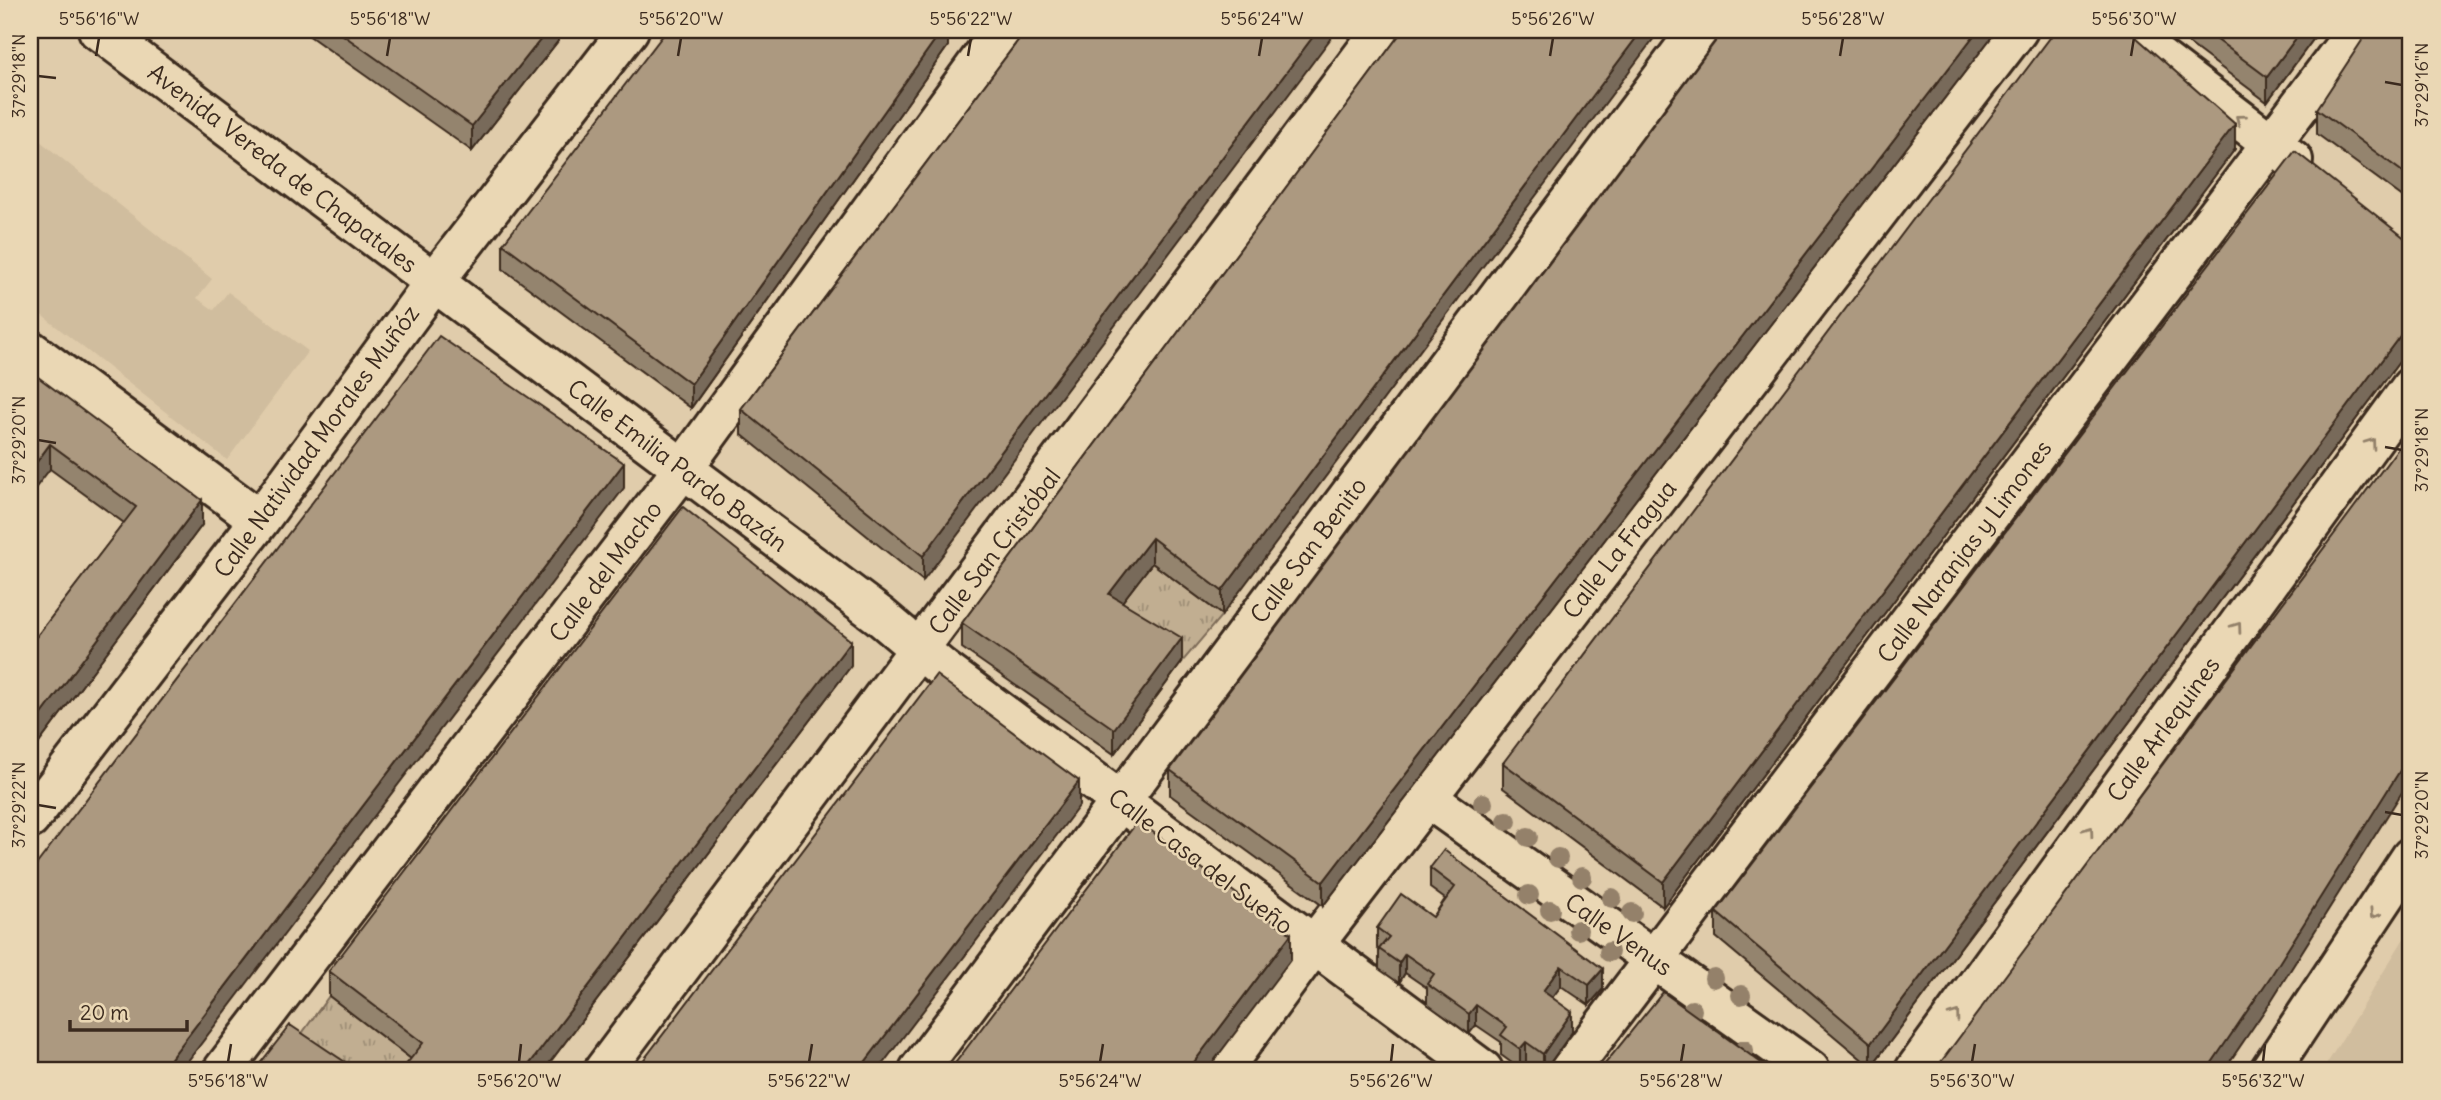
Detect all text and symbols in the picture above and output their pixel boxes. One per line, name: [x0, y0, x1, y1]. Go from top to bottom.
text: 5°56'16"W: [59, 7, 139, 30]
text: 5°56'18"W: [350, 7, 430, 30]
text: 5°56'20"W: [639, 7, 723, 30]
text: 5°56'22"W: [930, 7, 1012, 30]
text: 5°56'24"W: [1220, 7, 1304, 30]
text: 5°56'26"W: [1511, 7, 1595, 30]
text: 5°56'28"W: [1801, 7, 1885, 30]
text: 5°56'30"W: [2091, 7, 2177, 30]
text: 37°29'18"N: [7, 34, 30, 118]
text: 37°29'16"N: [2410, 43, 2433, 127]
street label: Avenida Vereda de Chapatales: [142, 57, 424, 279]
one-way arrow: [2235, 115, 2248, 128]
street label: Calle Natividad Morales Muñóz: [207, 299, 425, 583]
street label: Calle Emilia Pardo Bazán: [562, 372, 794, 558]
text: 37°29'20"N: [7, 396, 30, 485]
text: 37°29'18"N: [2410, 408, 2433, 492]
street label: Calle Naranjas y Limones: [1870, 433, 2058, 669]
one-way arrow: [2362, 438, 2375, 451]
street label: Calle San Cristóbal: [922, 462, 1066, 640]
street label: Calle San Benito: [1243, 471, 1373, 629]
street label: Calle La Fragua: [1556, 474, 1682, 624]
street label: Calle del Macho: [542, 494, 668, 648]
one-way arrow: [2229, 622, 2241, 635]
street label: Calle Arlequines: [2100, 650, 2226, 808]
text: 37°29'22"N: [7, 761, 30, 849]
text: 37°29'20"N: [2410, 771, 2433, 860]
street label: Calle Casa del Sueño: [1103, 782, 1299, 940]
one-way arrow: [2080, 826, 2093, 839]
street label: Calle Venus: [1559, 886, 1679, 982]
one-way arrow: [2369, 906, 2382, 919]
scale bar: [70, 988, 187, 1032]
text: 20 m: [80, 999, 129, 1026]
one-way arrow: [1947, 1010, 1959, 1023]
text: 5°56'18"W: [188, 1069, 268, 1092]
text: 5°56'20"W: [477, 1069, 561, 1092]
text: 5°56'22"W: [768, 1069, 850, 1092]
text: 5°56'24"W: [1058, 1069, 1142, 1092]
text: 5°56'26"W: [1349, 1069, 1433, 1092]
text: 5°56'28"W: [1639, 1069, 1723, 1092]
text: 5°56'30"W: [1929, 1069, 2015, 1092]
text: 5°56'32"W: [2221, 1069, 2305, 1092]

